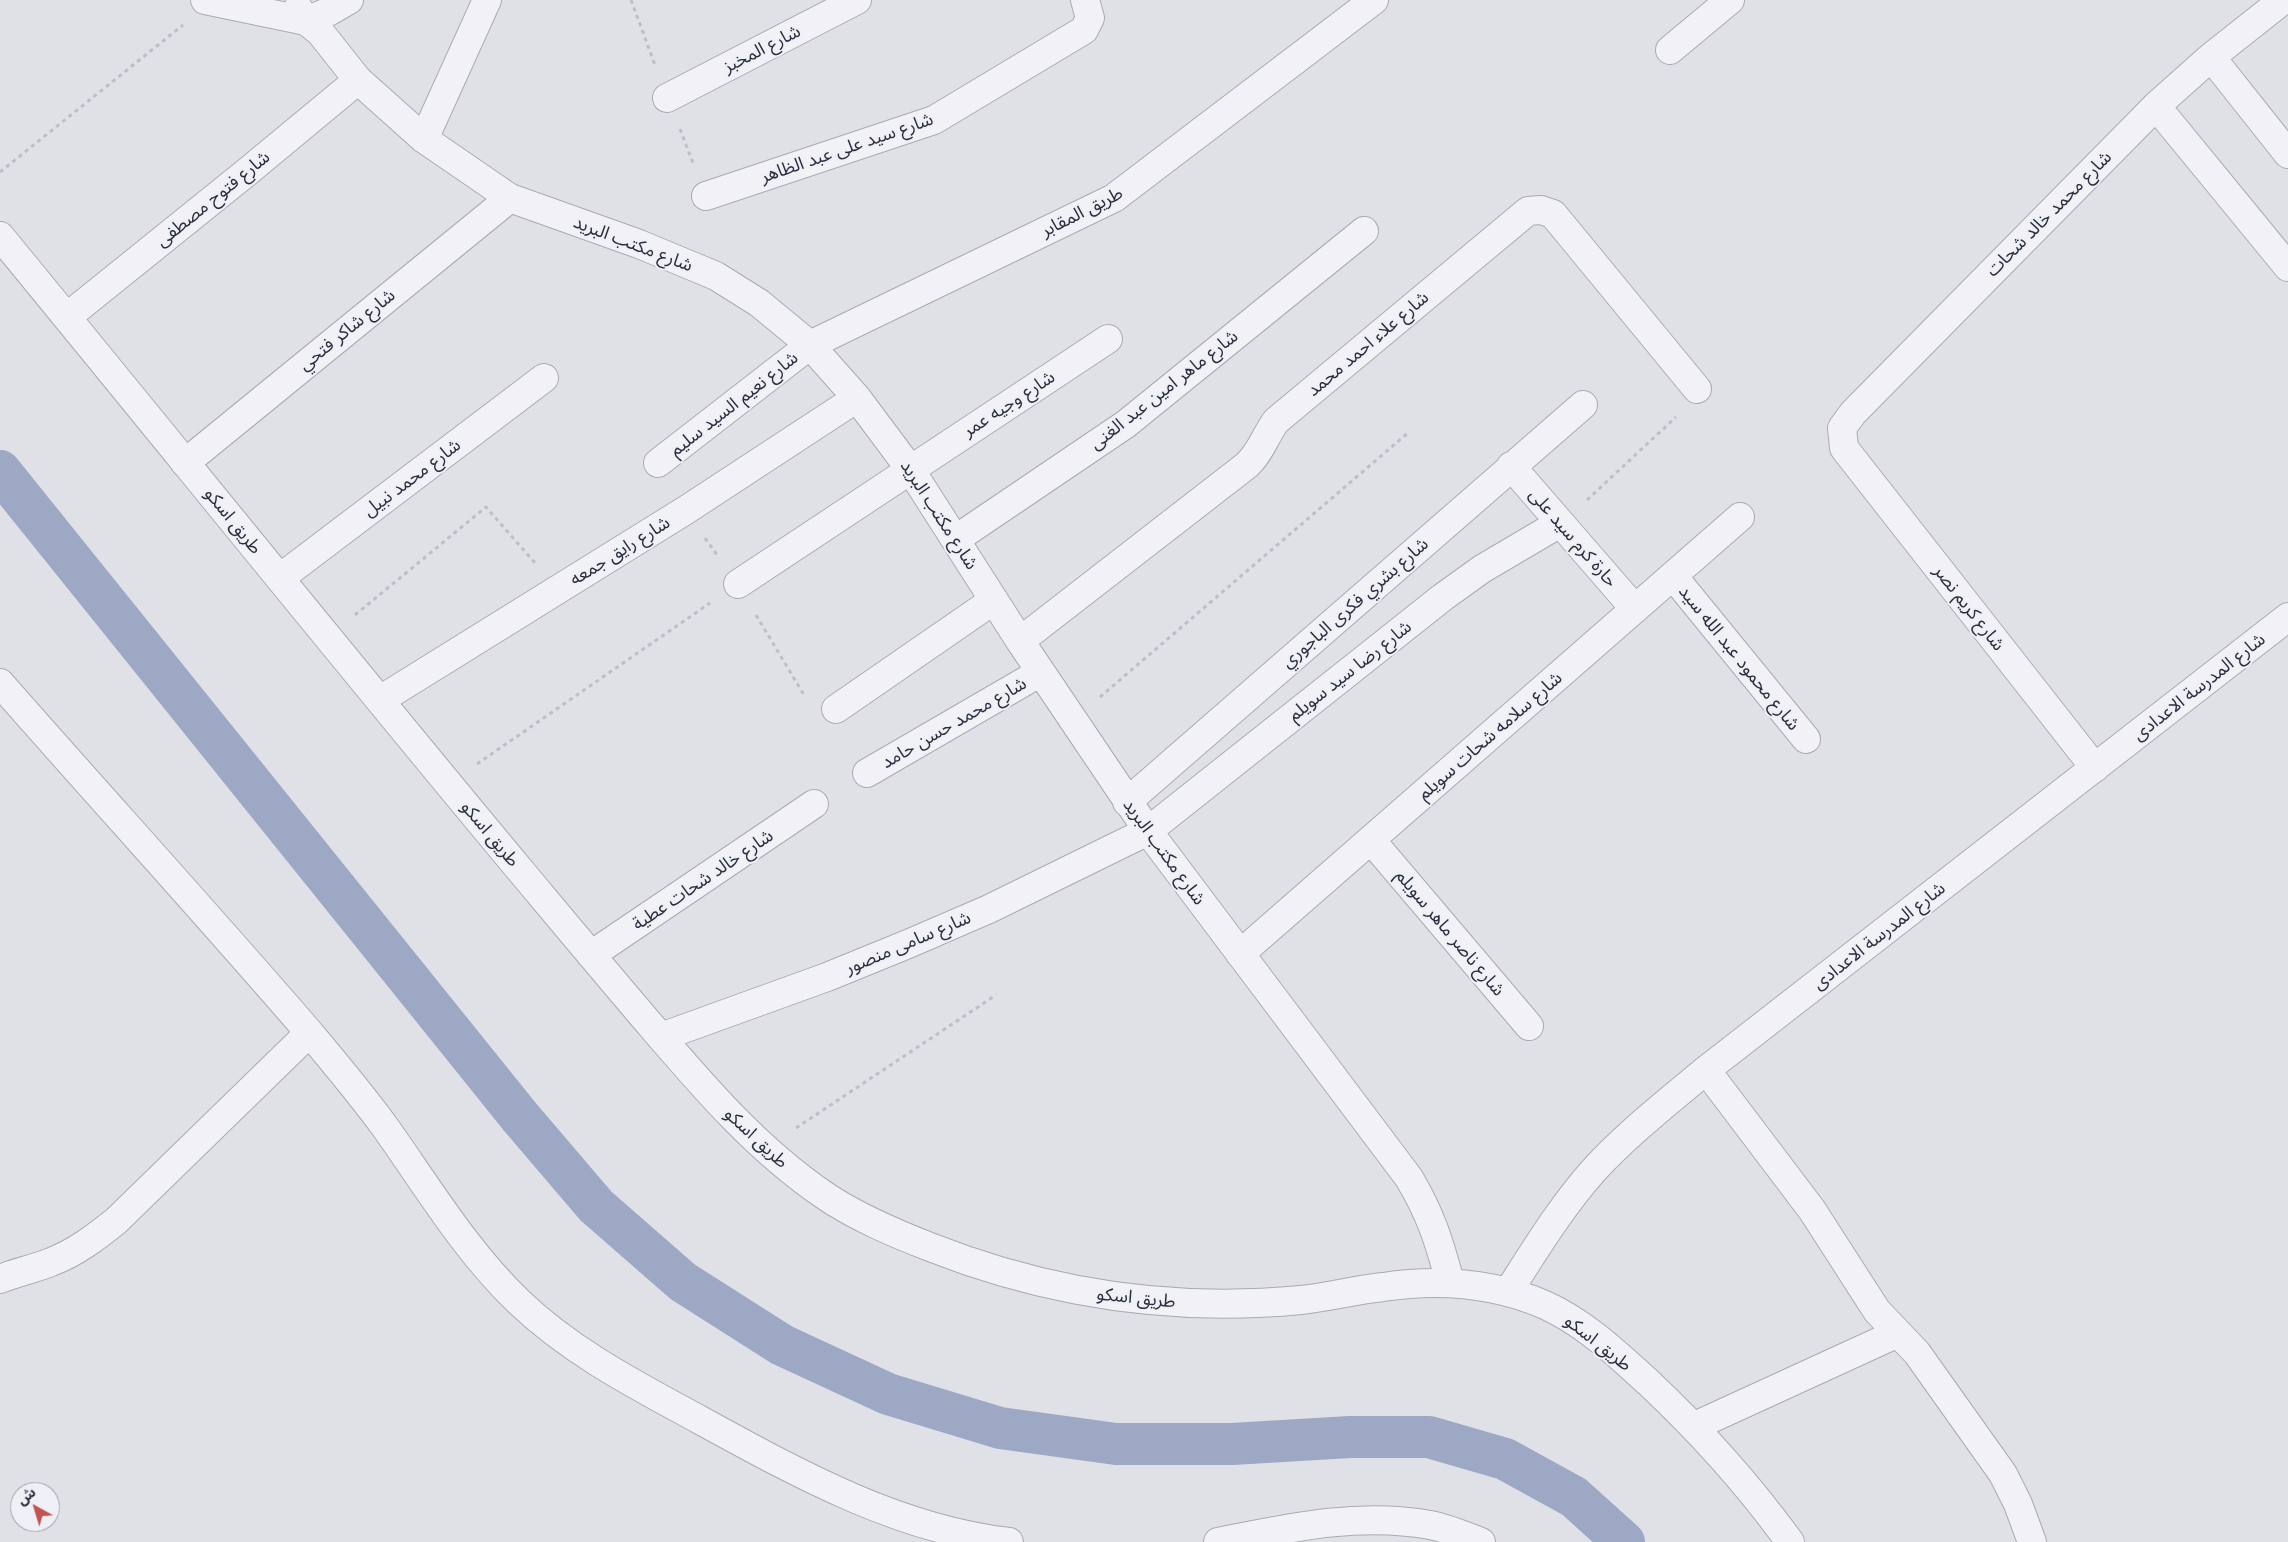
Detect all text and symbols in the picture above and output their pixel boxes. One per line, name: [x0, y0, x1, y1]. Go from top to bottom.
street label: شارع المخبز: [720, 20, 804, 78]
street label: شارع سيد على عبد الظاهر: [758, 108, 936, 188]
street label: شارع فتوح مصطفى: [152, 146, 274, 252]
street label: شارع محمد خالد شحات: [1982, 147, 2116, 281]
street label: طريق المقابر: [1037, 182, 1127, 242]
street label: شارع مكتب البريد: [570, 211, 696, 277]
street label: شارع شاكر فتحي: [294, 285, 400, 375]
street label: شارع علاء احمد محمد: [1303, 287, 1433, 401]
street label: شارع ماهر امين عبد الغنى: [1086, 325, 1242, 455]
street label: شارع نعيم السيد سليم: [665, 347, 803, 461]
street label: شارع وجيه عمر: [959, 366, 1059, 442]
street label: شارع محمد نبيل: [359, 434, 465, 522]
street label: شارع مكتب البريد: [896, 456, 982, 574]
street label: طريق اسكو: [200, 483, 266, 559]
street label: حارة كرم سيد على: [1524, 484, 1622, 592]
street label: شارع رايق جمعه: [566, 512, 674, 590]
street label: شارع بشري فكرى الباجوري: [1277, 533, 1433, 673]
street label: شارع كريم نصر: [1929, 561, 2009, 655]
street label: شارع محمود عبد الله سيد: [1674, 581, 1804, 735]
street label: شارع رضا سيد سويلم: [1284, 616, 1416, 726]
street label: شارع المدرسة الاعدادى: [2128, 629, 2270, 745]
street label: شارع سلامه شحات سويلم: [1413, 667, 1567, 805]
street label: شارع محمد حسن حامد: [878, 673, 1030, 773]
street label: شارع مكتب البريد: [1118, 795, 1210, 909]
street label: طريق اسكو: [456, 797, 524, 871]
street label: شارع خالد شحات عطية: [628, 825, 778, 935]
street label: شارع ناصر ماهر سويلم: [1391, 865, 1509, 1001]
street label: شارع المدرسة الاعدادى: [1808, 878, 1950, 994]
street label: شارع سامى منصور: [842, 907, 974, 979]
street label: طريق اسكو: [720, 1103, 792, 1173]
street label: طريق اسكو: [1095, 1283, 1177, 1313]
street label: طريق اسكو: [1560, 1310, 1636, 1376]
north arrow: [10, 1482, 60, 1532]
text: ش: [13, 1483, 39, 1509]

